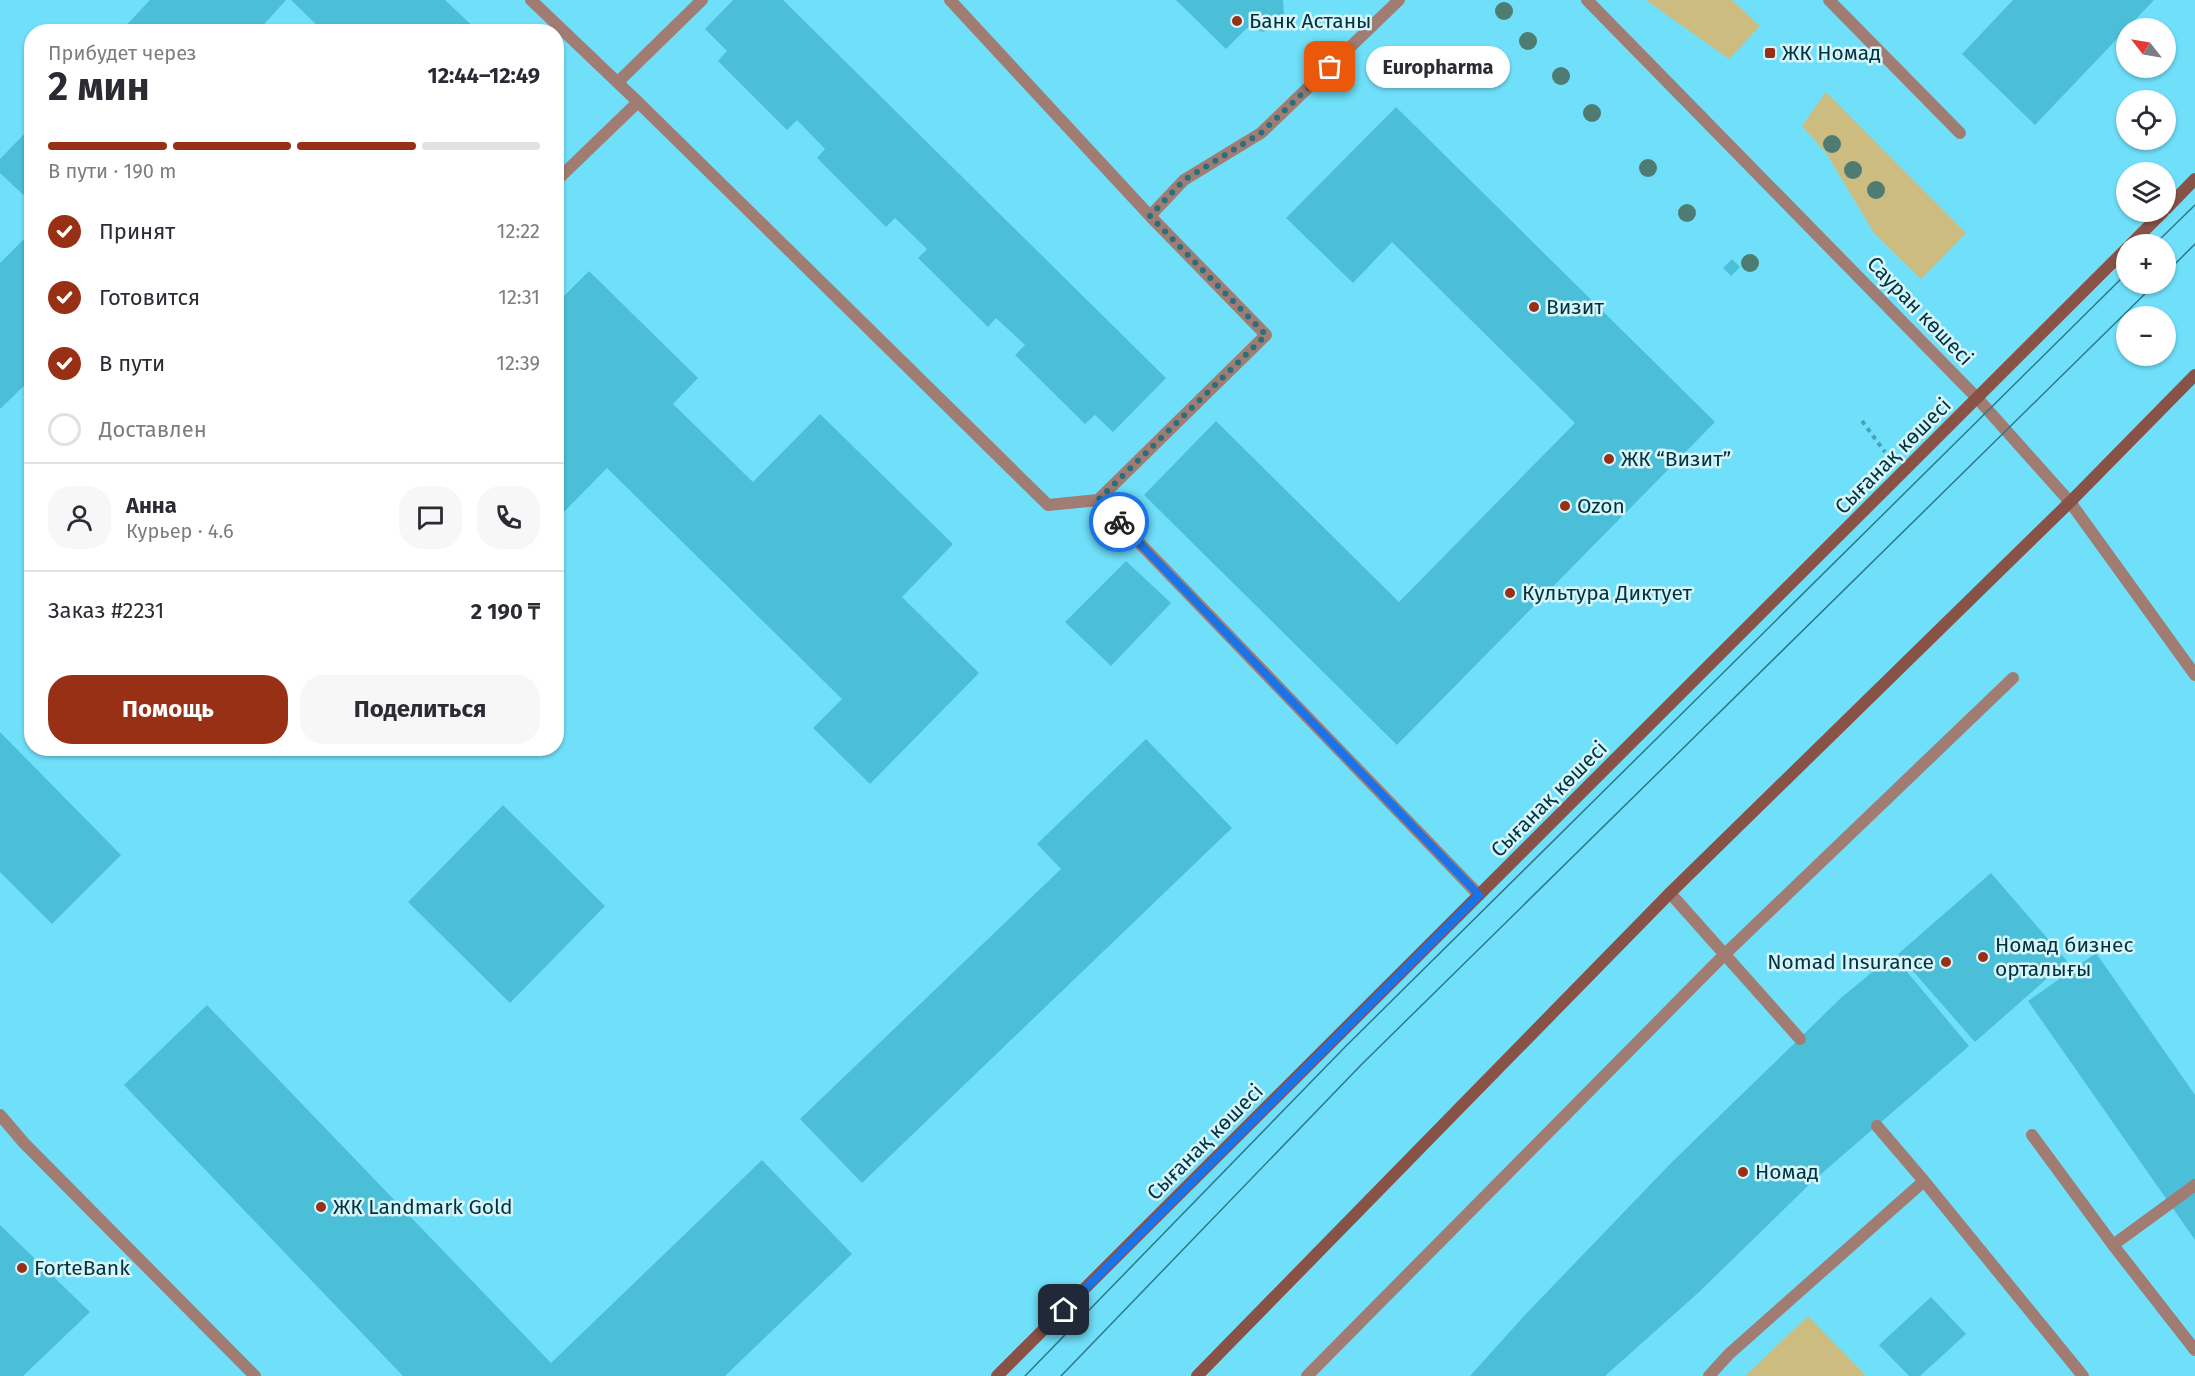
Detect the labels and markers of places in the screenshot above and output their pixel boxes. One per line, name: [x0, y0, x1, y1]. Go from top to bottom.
place label: Банк Астаны: [1249, 8, 1372, 34]
marker: Банк Астаны: [1230, 14, 1244, 28]
place label: ЖК Номад: [1782, 40, 1881, 66]
pin: [1304, 41, 1355, 92]
callout: Europharma: [1366, 46, 1510, 88]
marker: ЖК Номад: [1763, 46, 1777, 60]
place label: Визит: [1546, 294, 1604, 320]
marker: Визит: [1527, 300, 1541, 314]
place label: ЖК “Визит”: [1621, 446, 1731, 472]
marker: ЖК “Визит”: [1602, 452, 1616, 466]
place label: Ozon: [1577, 493, 1625, 519]
marker: Ozon: [1558, 499, 1572, 513]
place label: Культура Диктует: [1522, 580, 1693, 606]
marker: Культура Диктует: [1503, 586, 1517, 600]
place label: Номад бизнес орталығы: [1995, 932, 2134, 982]
place label: Nomad Insurance: [1767, 949, 1934, 975]
marker: Номад бизнес орталығы: [1976, 950, 1990, 964]
marker: Nomad Insurance: [1939, 955, 1953, 969]
place label: Номад: [1755, 1159, 1819, 1185]
marker: Номад: [1736, 1165, 1750, 1179]
place label: ЖК Landmark Gold: [333, 1194, 513, 1220]
marker: ЖК Landmark Gold: [314, 1200, 328, 1214]
place label: ForteBank: [34, 1255, 130, 1281]
marker: ForteBank: [15, 1261, 29, 1275]
pin: [1038, 1284, 1089, 1335]

